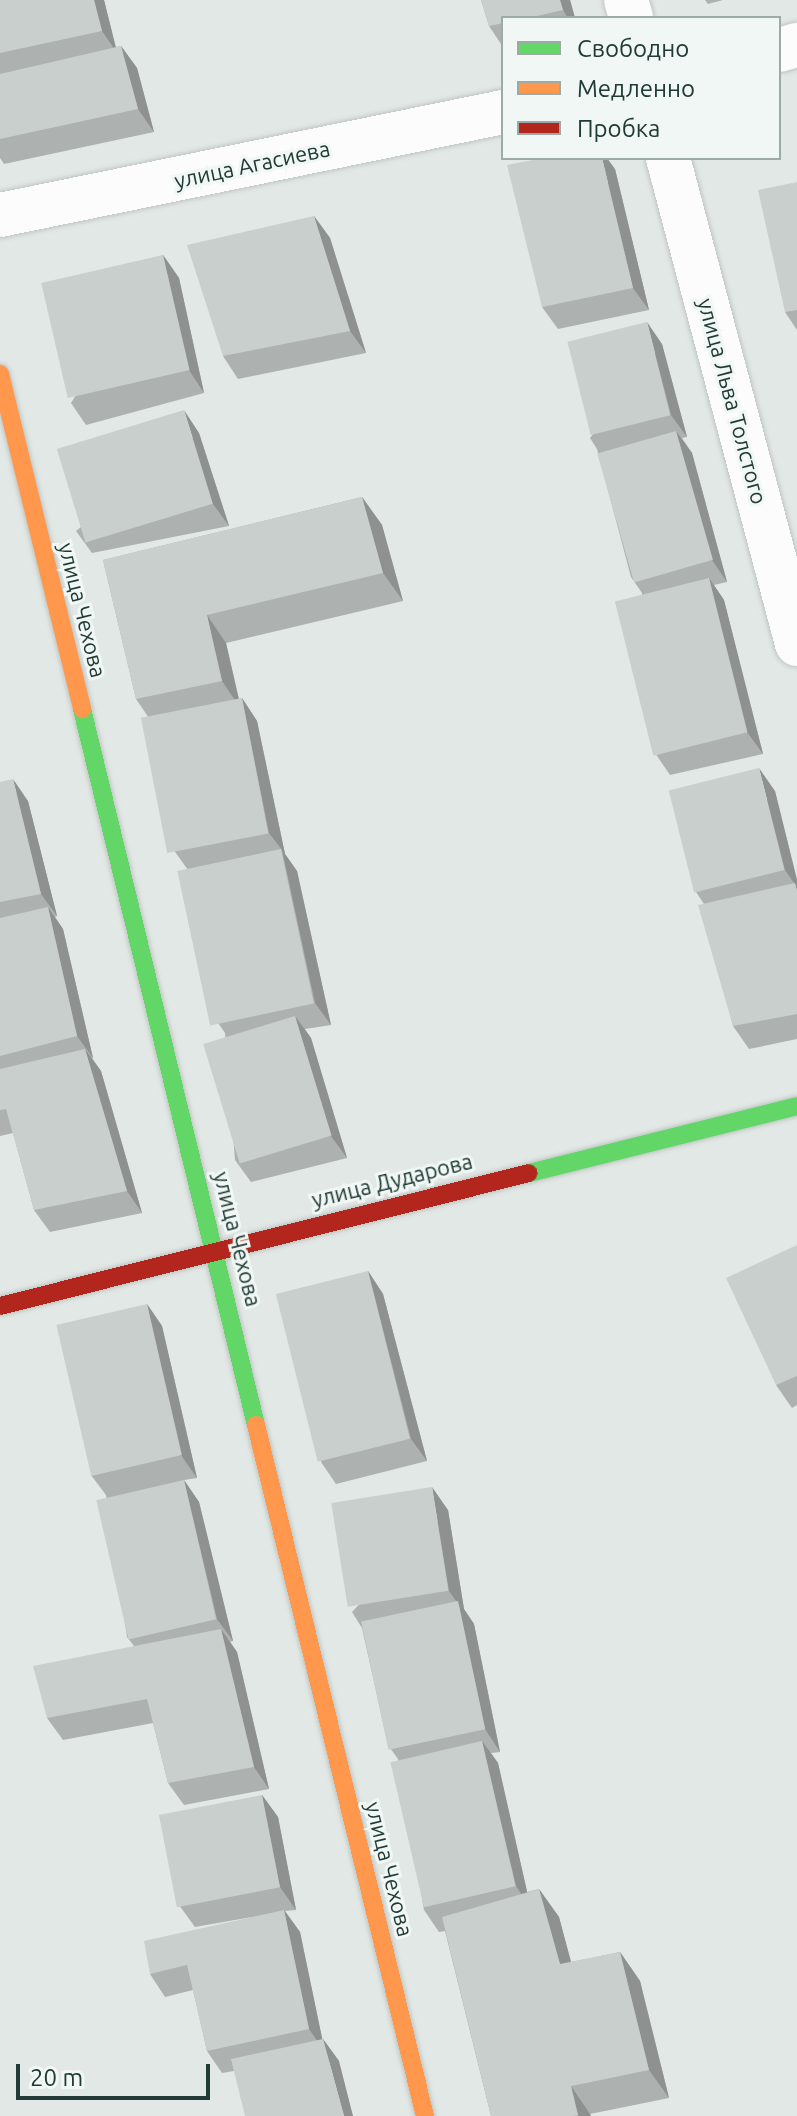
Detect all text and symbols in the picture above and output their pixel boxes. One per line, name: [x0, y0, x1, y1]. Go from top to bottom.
legend: [501, 16, 781, 160]
text: Свободно: [577, 35, 689, 62]
text: Медленно: [577, 75, 695, 102]
text: Пробка: [577, 115, 660, 142]
street label: улица Агасиева: [172, 135, 332, 193]
street label: улица Льва Толстого: [693, 295, 773, 507]
street label: улица Чехова: [53, 540, 113, 680]
street label: улица Дударова: [309, 1147, 475, 1213]
street label: улица Чехова: [208, 1169, 268, 1309]
street label: улица Чехова: [360, 1799, 420, 1939]
scale bar: [20, 2048, 214, 2098]
text: 20 m: [30, 2064, 83, 2091]

